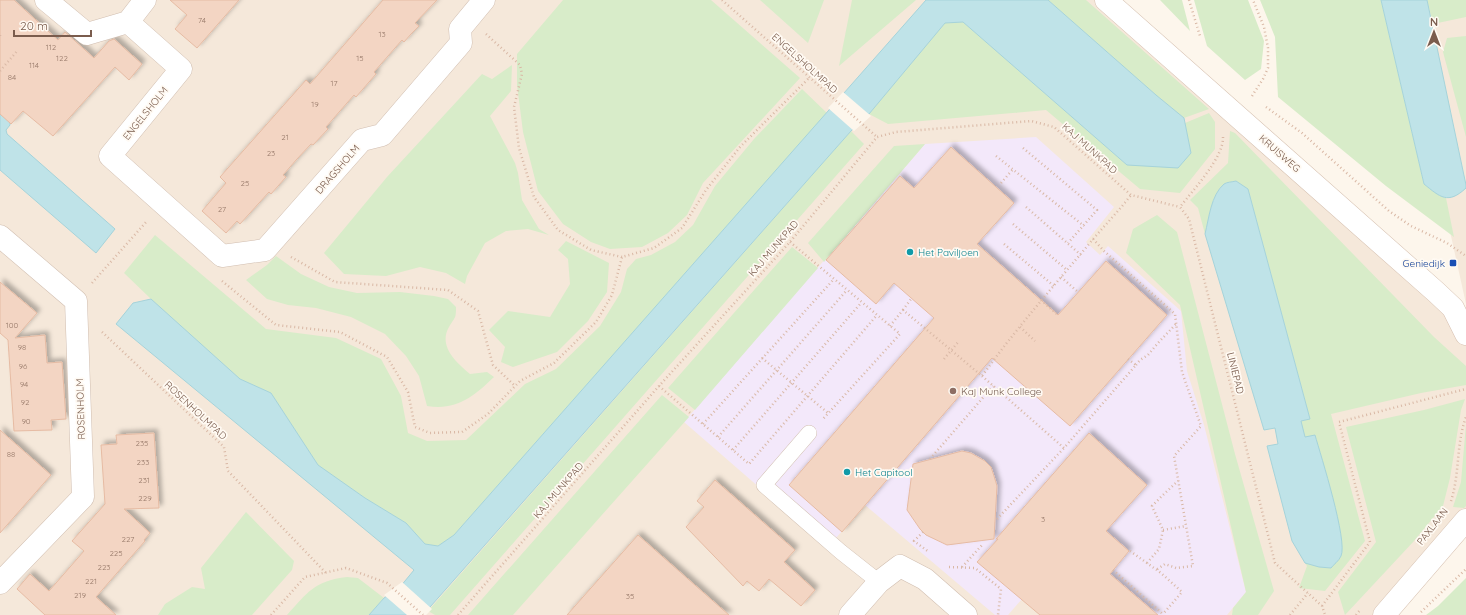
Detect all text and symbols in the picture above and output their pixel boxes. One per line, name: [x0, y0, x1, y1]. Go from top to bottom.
scale bar: [14, 12, 91, 38]
north arrow: [1414, 12, 1454, 52]
house number: 74: [198, 15, 206, 25]
text: N: [1430, 15, 1438, 29]
text: 20 m: [20, 18, 48, 33]
house number: 13: [378, 29, 386, 39]
street label: ENGELSHOLMPAD: [769, 30, 840, 96]
house number: 112: [46, 42, 57, 52]
house number: 122: [56, 53, 68, 63]
house number: 15: [356, 53, 364, 63]
house number: 114: [29, 60, 39, 70]
house number: 84: [8, 72, 16, 82]
house number: 17: [330, 78, 338, 88]
street label: ENGELSHOLM: [120, 84, 171, 143]
house number: 19: [311, 99, 319, 109]
street label: KAJ MUNKPAD: [1059, 120, 1120, 177]
house number: 21: [281, 132, 289, 142]
street label: KRUISWEG: [1256, 132, 1303, 175]
street label: DRAGSHOLM: [312, 142, 362, 197]
house number: 23: [267, 148, 275, 158]
house number: 25: [241, 178, 249, 188]
house number: 27: [218, 204, 226, 214]
street label: KAJ MUNKPAD: [745, 218, 801, 279]
place label: Het Paviljoen: [918, 246, 979, 259]
marker: Het Paviljoen: [905, 247, 915, 257]
place label: Geniedijk: [1403, 257, 1445, 270]
marker: Geniedijk: [1448, 258, 1458, 268]
house number: 100: [6, 320, 18, 330]
house number: 98: [18, 342, 26, 352]
street label: LINIEPAD: [1224, 351, 1247, 395]
house number: 96: [19, 361, 28, 371]
street label: ROSENHOLM: [73, 378, 88, 440]
street label: ROSENHOLMPAD: [162, 378, 230, 443]
house number: 94: [20, 379, 28, 389]
place label: Kaj Munk College: [961, 385, 1042, 398]
marker: Kaj Munk College: [948, 386, 958, 396]
house number: 92: [21, 397, 30, 407]
house number: 90: [21, 416, 31, 426]
house number: 235: [136, 438, 148, 448]
house number: 88: [7, 449, 15, 459]
house number: 233: [137, 457, 149, 467]
street label: KAJ MUNKPAD: [530, 460, 586, 521]
place label: Het Capitool: [855, 466, 912, 479]
marker: Het Capitool: [842, 467, 852, 477]
house number: 231: [138, 475, 150, 485]
house number: 229: [138, 493, 152, 503]
street label: PAXLAAN: [1414, 505, 1451, 548]
house number: 3: [1041, 514, 1045, 524]
house number: 227: [122, 534, 134, 544]
house number: 225: [109, 548, 123, 558]
house number: 223: [97, 562, 111, 572]
house number: 221: [85, 576, 97, 586]
house number: 219: [74, 590, 86, 600]
house number: 35: [626, 591, 634, 601]

